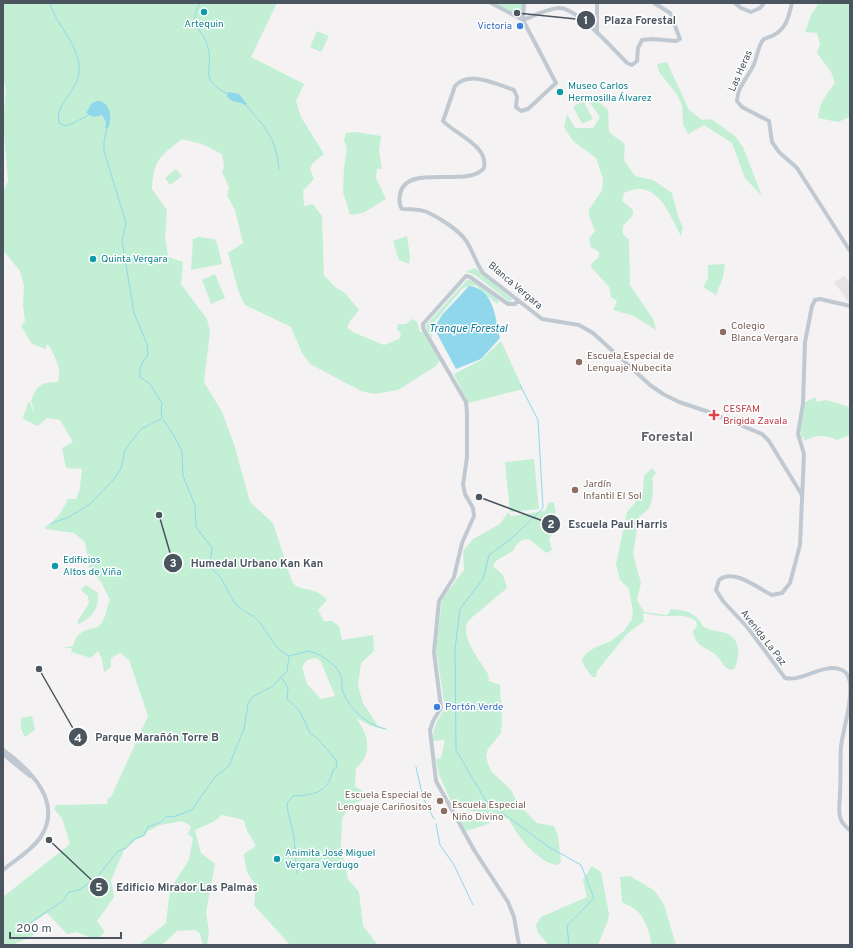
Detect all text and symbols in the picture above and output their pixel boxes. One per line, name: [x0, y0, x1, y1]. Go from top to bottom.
marker: Artequin: [199, 7, 209, 17]
callout: Plaza Forestal: [576, 9, 684, 32]
text: 1: [584, 13, 588, 29]
text: Plaza Forestal: [604, 14, 676, 28]
place label: Artequin: [184, 18, 224, 31]
place label: Victoria: [477, 20, 512, 33]
marker: Victoria: [515, 21, 525, 31]
street label: Las Heras: [726, 48, 756, 94]
place label: Museo Carlos Hermosilla Álvarez: [568, 80, 652, 105]
marker: Museo Carlos Hermosilla Álvarez: [555, 87, 565, 97]
place label: Quinta Vergara: [101, 253, 168, 266]
marker: Quinta Vergara: [88, 254, 98, 264]
street label: Blanca Vergara: [485, 259, 545, 313]
place label: Colegio Blanca Vergara: [731, 320, 798, 345]
water label: Tranque Forestal: [429, 322, 509, 336]
marker: Colegio Blanca Vergara: [718, 327, 728, 337]
place label: Escuela Especial de Lenguaje Nubecita: [587, 350, 674, 375]
marker: Escuela Especial de Lenguaje Nubecita: [574, 357, 584, 367]
place label: CESFAM Brigida Zavala: [723, 403, 787, 428]
marker: CESFAM Brigida Zavala: [708, 409, 720, 421]
district label: Forestal: [641, 429, 693, 446]
place label: Jardín Infantil El Sol: [583, 478, 642, 503]
marker: Jardín Infantil El Sol: [570, 485, 580, 495]
callout: Escuela Paul Harris: [541, 512, 676, 535]
text: 2: [547, 517, 555, 533]
text: Escuela Paul Harris: [568, 518, 668, 532]
callout: Humedal Urbano Kan Kan: [163, 551, 331, 574]
place label: Edificios Altos de Viña: [63, 554, 122, 579]
text: 3: [169, 556, 177, 572]
text: Humedal Urbano Kan Kan: [191, 557, 323, 571]
marker: Edificios Altos de Viña: [50, 561, 60, 571]
street label: Avenida La Paz: [737, 607, 789, 669]
place label: Portón Verde: [445, 701, 503, 714]
marker: Portón Verde: [432, 702, 442, 712]
callout: Parque Marañón Torre B: [68, 726, 227, 749]
text: 4: [74, 731, 82, 747]
text: Parque Marañón Torre B: [95, 731, 219, 745]
place label: Escuela Especial de Lenguaje Cariñositos: [338, 789, 432, 814]
marker: Escuela Especial de Lenguaje Cariñositos: [435, 796, 445, 806]
place label: Escuela Especial Niño Divino: [452, 799, 526, 824]
marker: Escuela Especial Niño Divino: [439, 806, 449, 816]
place label: Animita José Miguel Vergara Verdugo: [285, 847, 375, 872]
marker: Animita José Miguel Vergara Verdugo: [272, 854, 282, 864]
callout: Edificio Mirador Las Palmas: [89, 876, 266, 899]
text: 5: [95, 880, 103, 896]
text: Edificio Mirador Las Palmas: [116, 881, 258, 895]
scale bar: [10, 914, 121, 940]
text: 200 m: [16, 921, 52, 937]

